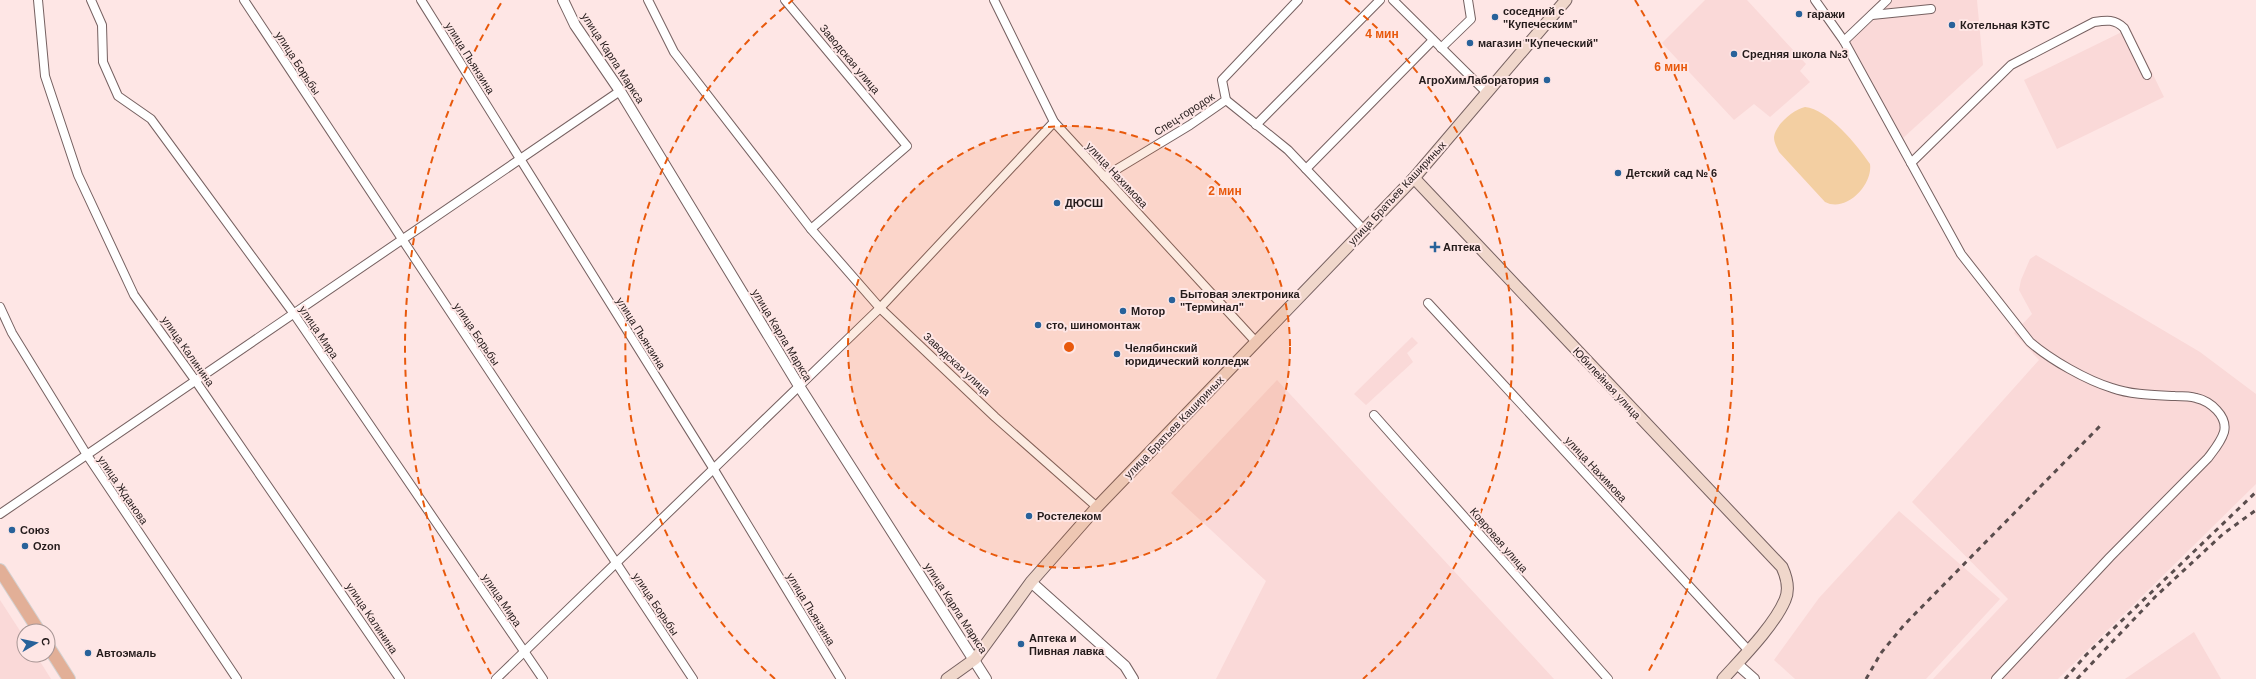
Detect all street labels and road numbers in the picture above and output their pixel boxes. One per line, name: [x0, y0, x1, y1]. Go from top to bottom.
street label: улица Карла Маркса: [579, 11, 647, 106]
street label: улица Пьянзина: [443, 20, 497, 97]
street label: Заводская улица: [818, 22, 883, 97]
street label: улица Борьбы: [273, 29, 323, 97]
street label: Спец-городок: [1152, 90, 1216, 138]
street label: улица Братьев Кашириных: [1346, 138, 1449, 247]
street label: улица Нахимова: [1084, 140, 1151, 211]
street label: улица Карла Маркса: [750, 287, 815, 384]
street label: улица Пьянзина: [614, 295, 668, 372]
street label: улица Борьбы: [452, 301, 502, 368]
street label: улица Мира: [297, 303, 341, 361]
street label: улица Калинина: [159, 314, 217, 389]
street label: Заводская улица: [921, 330, 993, 399]
street label: Юбилейная улица: [1571, 345, 1644, 422]
street label: улица Братьев Кашириных: [1122, 373, 1226, 481]
street label: улица Нахимова: [1563, 434, 1630, 505]
street label: улица Жданова: [96, 453, 151, 527]
street label: Ковровая улица: [1468, 505, 1531, 575]
street label: улица Карла Маркса: [922, 561, 990, 656]
street label: улица Мира: [480, 571, 524, 629]
street label: улица Борьбы: [631, 571, 681, 638]
street label: улица Пьянзина: [785, 571, 838, 648]
street label: улица Калинина: [344, 580, 401, 656]

